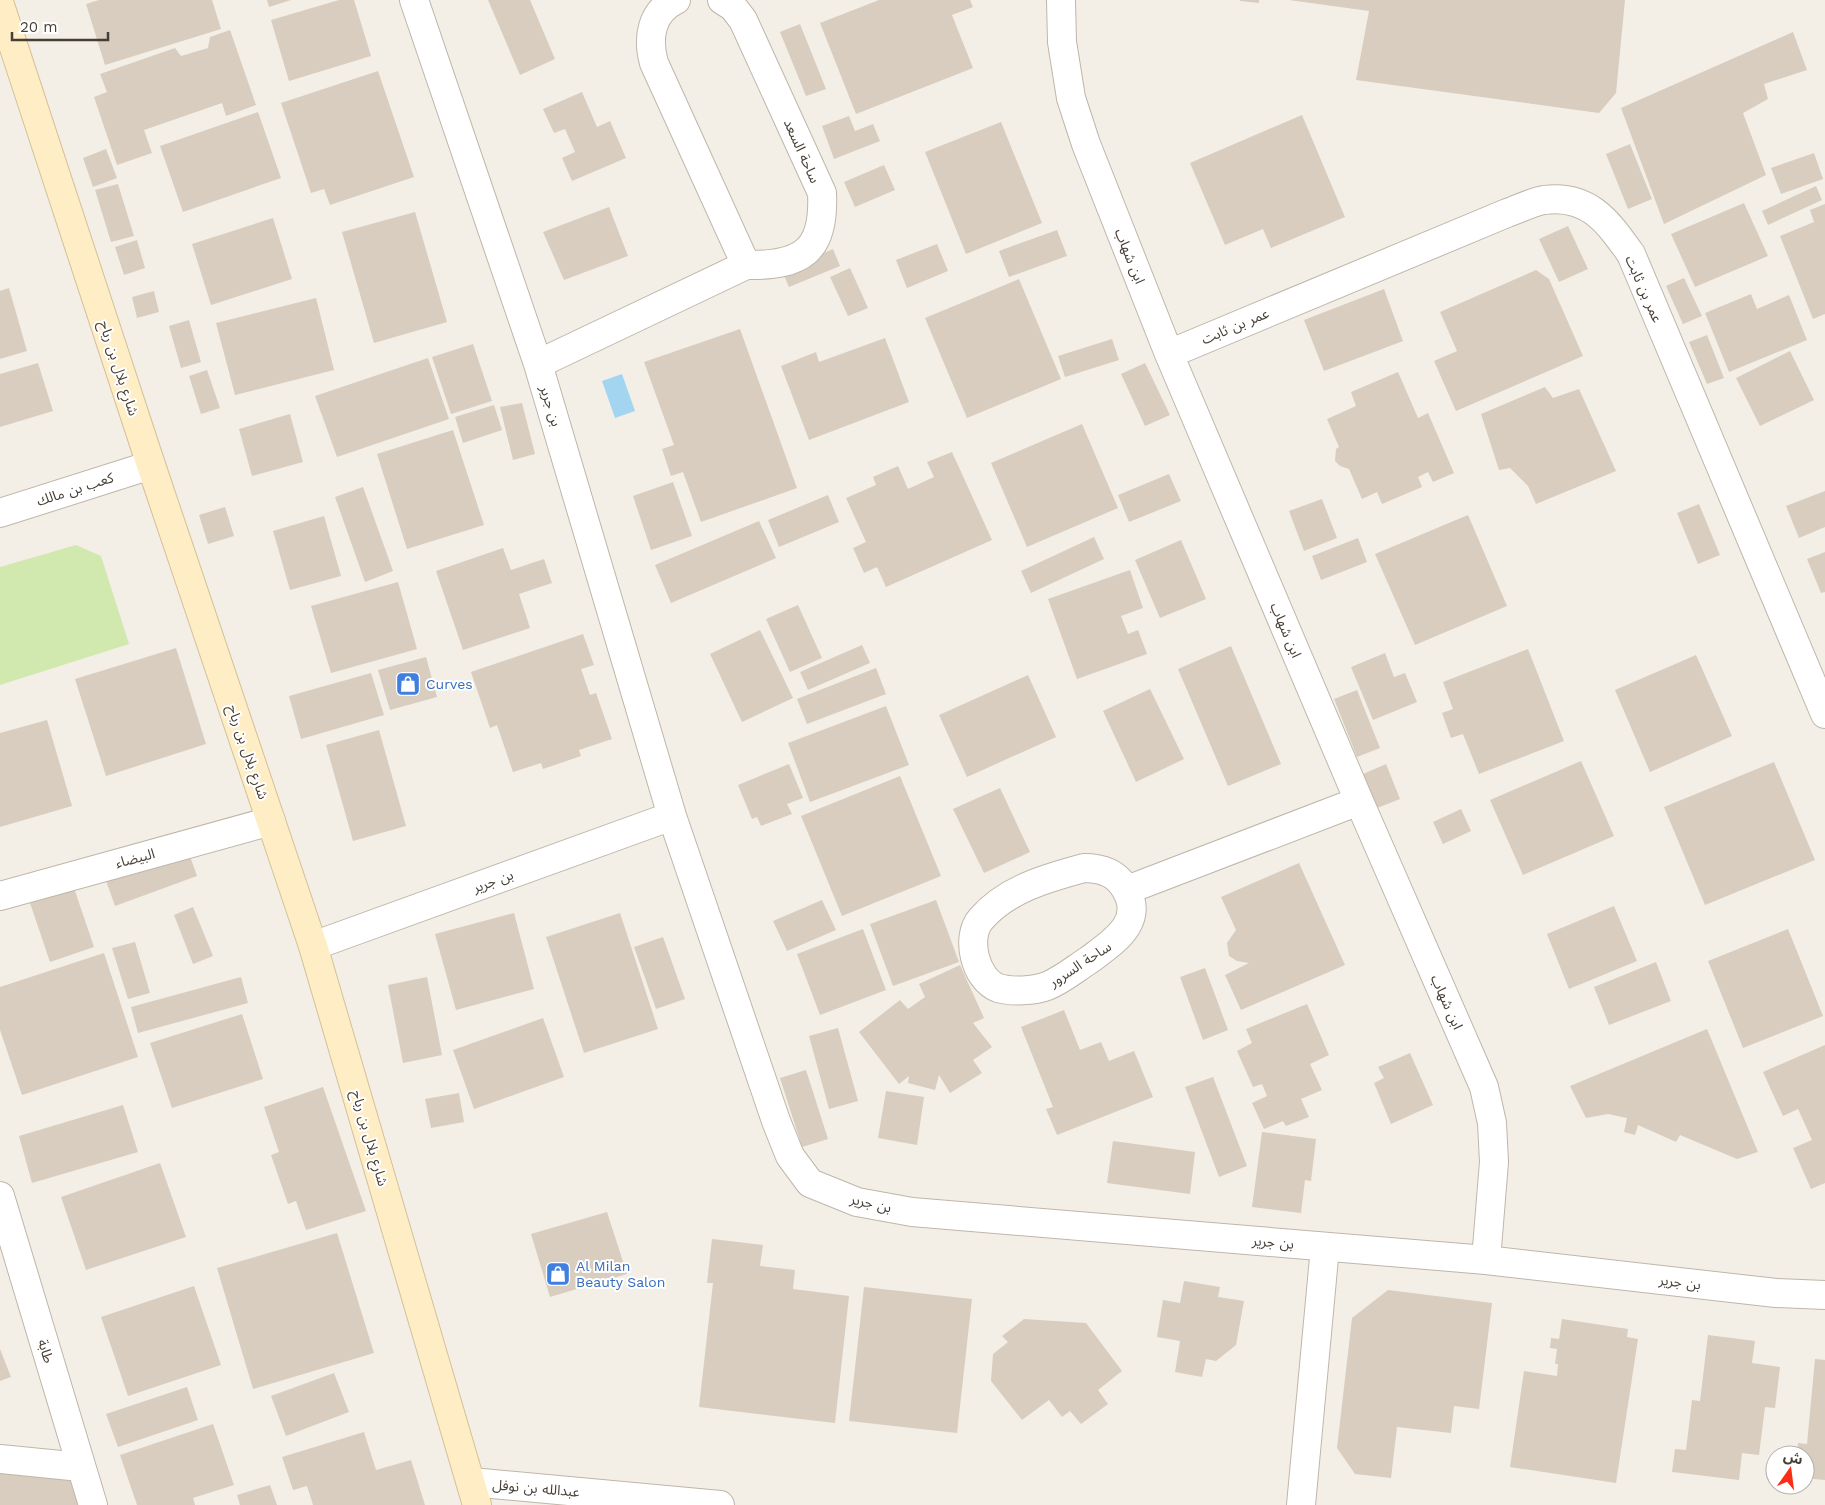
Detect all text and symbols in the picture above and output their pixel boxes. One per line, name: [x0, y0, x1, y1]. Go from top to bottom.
scale bar: [12, 10, 109, 42]
text: 20 m: [20, 18, 58, 36]
street label: ساحة السعد: [781, 116, 823, 186]
street label: ابن شهاب: [1111, 226, 1148, 286]
street label: عمر بن ثابت: [1621, 253, 1666, 325]
street label: عمر بن ثابت: [1199, 305, 1271, 348]
street label: شارع بلال بن رباح: [93, 318, 142, 418]
street label: بن جرير: [536, 383, 565, 429]
street label: كعب بن مالك: [35, 469, 116, 510]
street label: ابن شهاب: [1266, 600, 1305, 660]
shop icon: Curves: [395, 671, 421, 697]
place label: Curves: [426, 676, 473, 692]
street label: شارع بلال بن رباح: [221, 703, 272, 802]
street label: البيضاء: [114, 845, 156, 871]
street label: بن جرير: [470, 866, 516, 897]
street label: ساحة السرور: [1045, 938, 1115, 991]
street label: ابن شهاب: [1427, 972, 1466, 1032]
street label: شارع بلال بن رباح: [346, 1088, 391, 1189]
street label: بن جرير: [848, 1190, 893, 1217]
street label: بن جرير: [1250, 1232, 1295, 1253]
place label: Al Milan Beauty Salon: [576, 1258, 665, 1290]
shop icon: Al Milan Beauty Salon: [545, 1261, 571, 1287]
street label: بن جرير: [1657, 1271, 1702, 1294]
street label: طابة: [35, 1337, 57, 1365]
north arrow: [1765, 1445, 1815, 1495]
text: ش: [1782, 1447, 1804, 1467]
street label: عبدالله بن نوفل: [492, 1476, 580, 1501]

